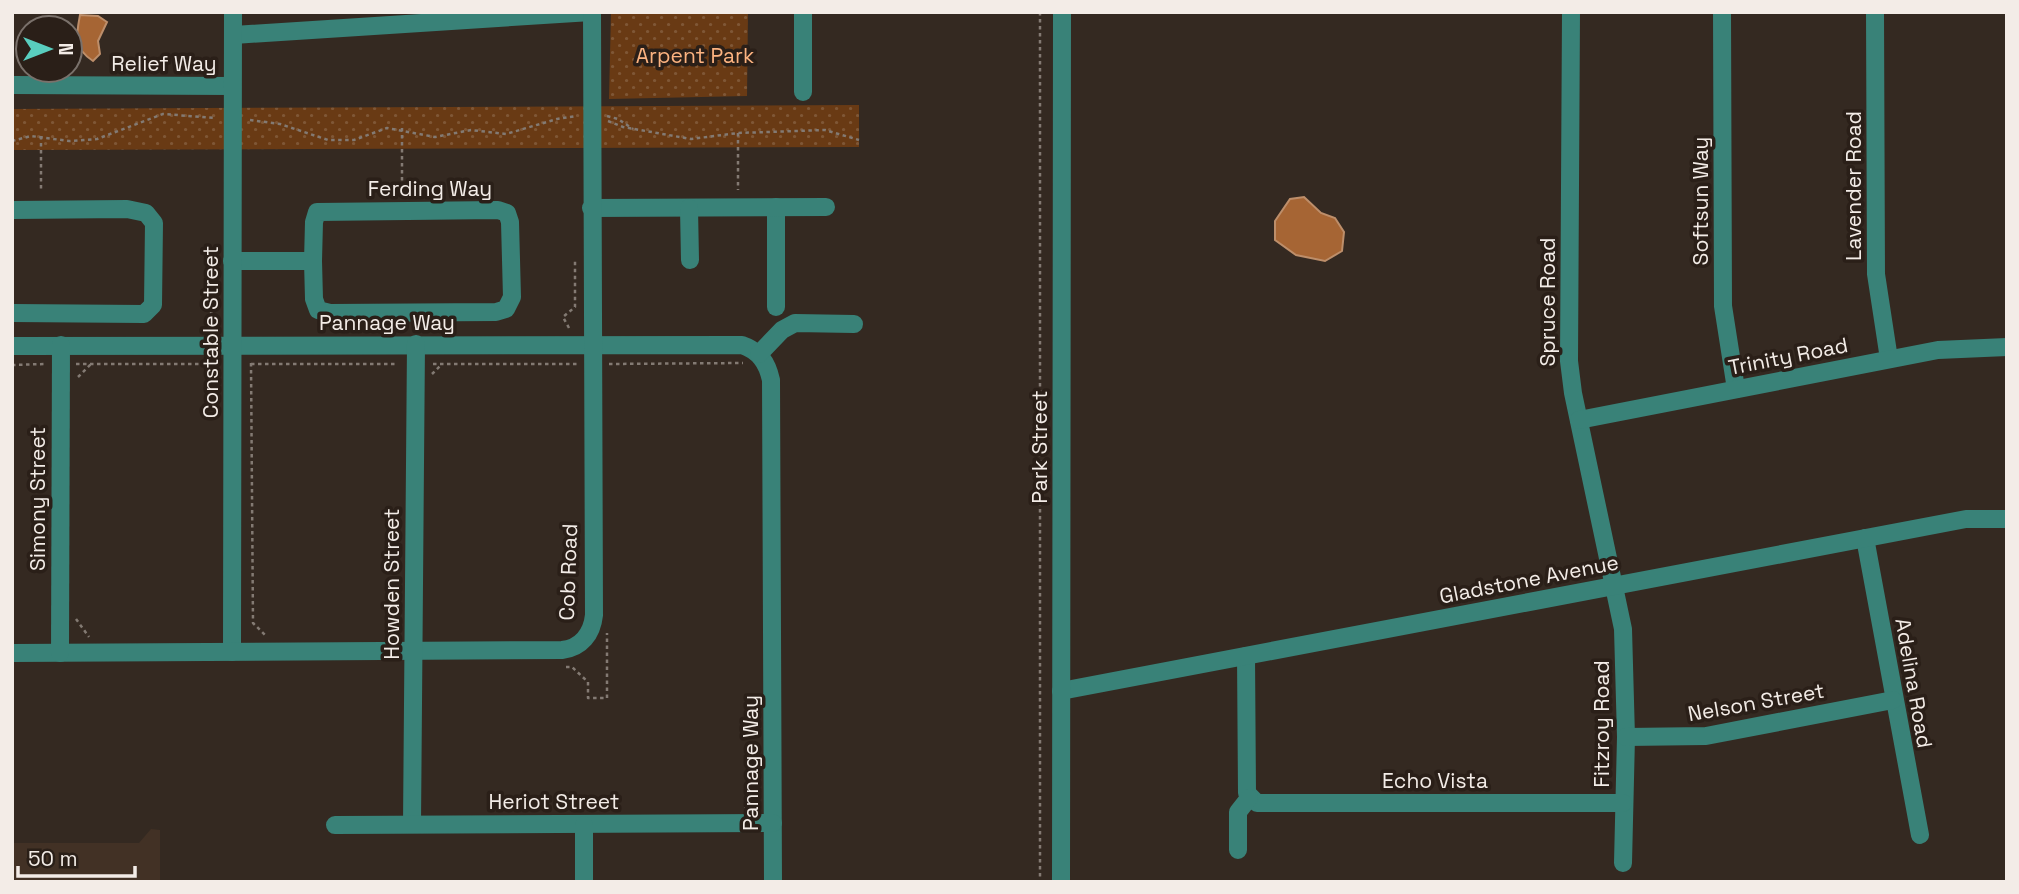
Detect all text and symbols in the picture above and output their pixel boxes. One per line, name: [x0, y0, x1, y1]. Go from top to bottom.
north arrow: [14, 14, 84, 84]
park label: Arpent Park: [636, 42, 754, 69]
text: N: [53, 43, 78, 55]
street label: Relief Way: [111, 50, 217, 77]
street label: Lavender Road: [1840, 111, 1867, 261]
street label: Softsun Way: [1687, 137, 1714, 265]
street label: Ferding Way: [368, 175, 492, 202]
street label: Spruce Road: [1534, 237, 1561, 367]
street label: Constable Street: [197, 246, 224, 418]
street label: Pannage Way: [319, 309, 455, 336]
street label: Trinity Road: [1726, 331, 1850, 381]
street label: Park Street: [1026, 390, 1053, 504]
street label: Simony Street: [24, 427, 51, 571]
street label: Howden Street: [378, 508, 405, 660]
street label: Cob Road: [553, 523, 583, 621]
street label: Gladstone Avenue: [1437, 548, 1621, 610]
street label: Adelina Road: [1889, 616, 1939, 750]
street label: Fitzroy Road: [1588, 660, 1615, 788]
street label: Nelson Street: [1686, 677, 1826, 727]
street label: Pannage Way: [737, 695, 764, 831]
street label: Echo Vista: [1382, 767, 1488, 794]
street label: Heriot Street: [488, 788, 620, 815]
scale bar: [18, 834, 135, 878]
text: 50 m: [28, 845, 78, 872]

